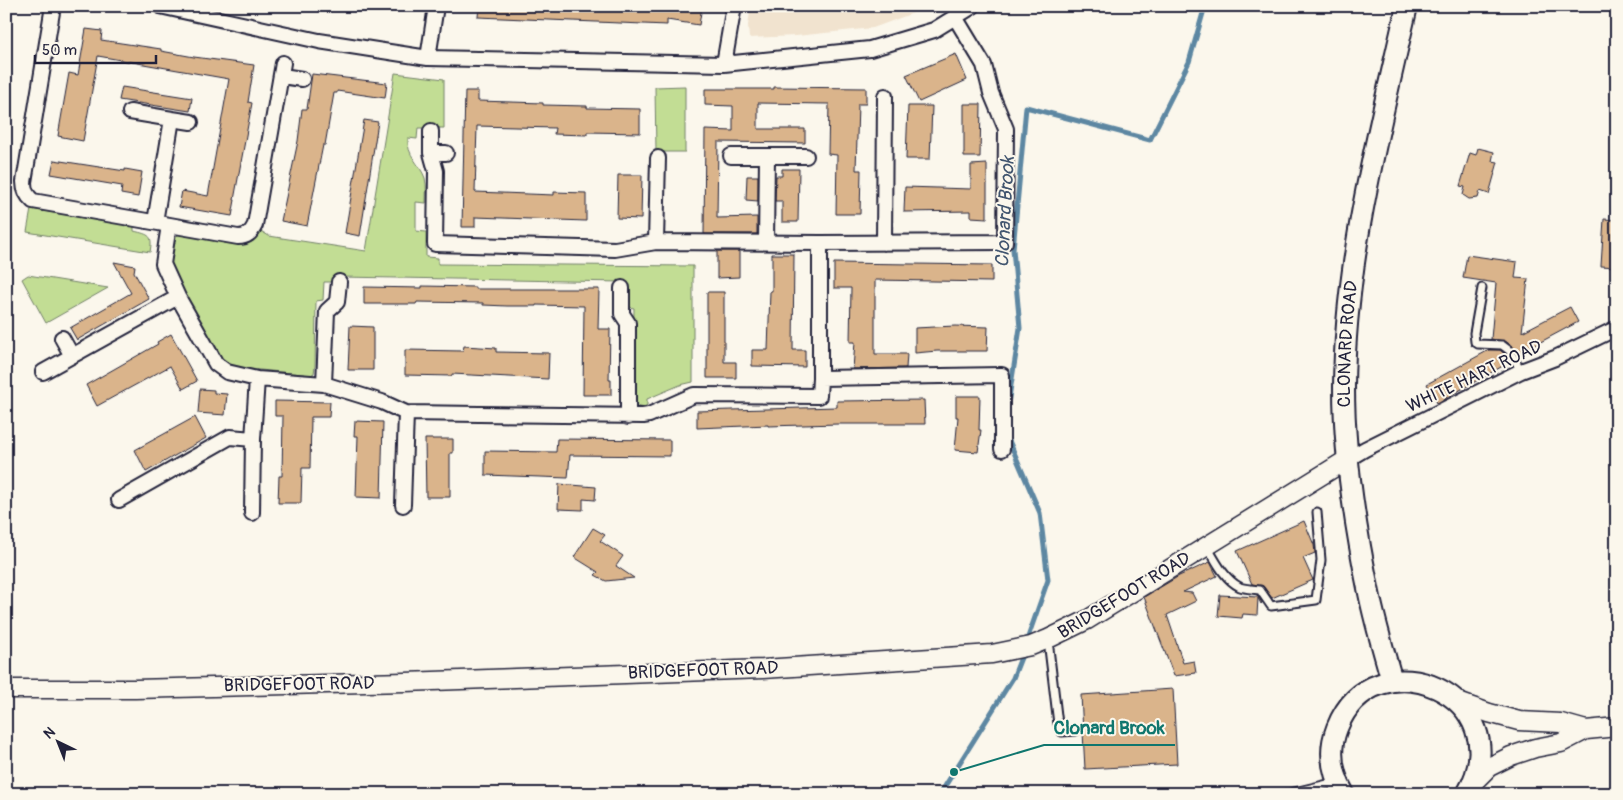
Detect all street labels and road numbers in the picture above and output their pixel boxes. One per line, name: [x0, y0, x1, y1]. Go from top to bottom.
street label: CLONARD ROAD: [1333, 279, 1363, 408]
street label: WHITE HART ROAD: [1403, 335, 1546, 418]
street label: BRIDGEFOOT ROAD: [1054, 547, 1195, 644]
street label: BRIDGEFOOT ROAD: [627, 656, 779, 685]
street label: BRIDGEFOOT ROAD: [223, 672, 375, 697]

